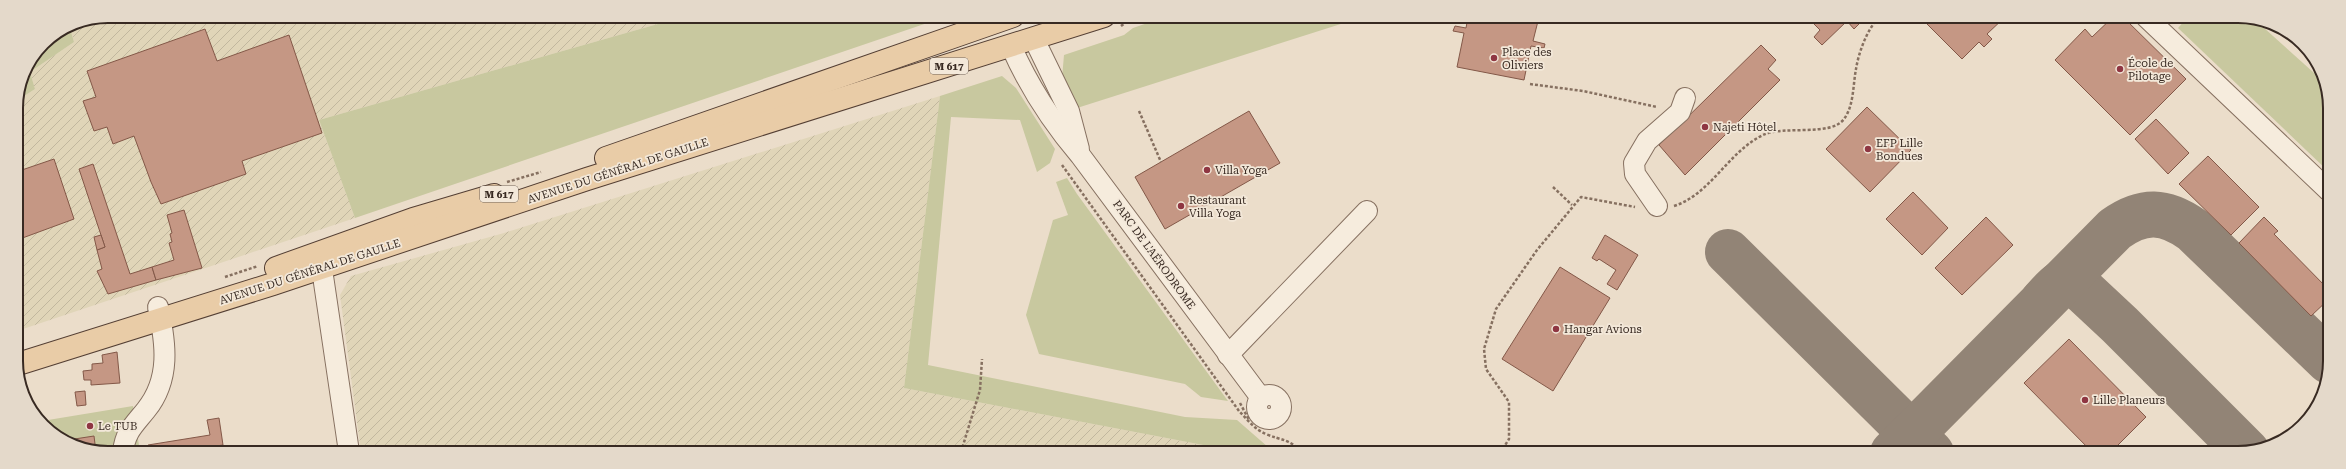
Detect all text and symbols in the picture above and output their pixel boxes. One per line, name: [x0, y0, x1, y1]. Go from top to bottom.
place label: Place des Oliviers: [1502, 46, 1552, 72]
marker: Place des Oliviers: [1489, 53, 1499, 63]
place label: École de Pilotage: [2128, 56, 2173, 83]
road number: M 617: [930, 58, 968, 74]
marker: École de Pilotage: [2115, 64, 2125, 74]
place label: Najeti Hôtel: [1713, 121, 1777, 134]
marker: Najeti Hôtel: [1700, 122, 1710, 132]
street label: AVENUE DU GÉNÉRAL DE GAULLE: [526, 135, 710, 206]
place label: EFP Lille Bondues: [1876, 137, 1923, 163]
marker: EFP Lille Bondues: [1863, 144, 1873, 154]
place label: Villa Yoga: [1215, 164, 1267, 177]
marker: Villa Yoga: [1202, 165, 1212, 175]
road number: M 617: [480, 186, 518, 202]
place label: Restaurant Villa Yoga: [1189, 194, 1246, 220]
street label: PARC DE L'AÉRODROME: [1110, 197, 1199, 312]
marker: Restaurant Villa Yoga: [1176, 201, 1186, 211]
street label: AVENUE DU GÉNÉRAL DE GAULLE: [218, 236, 402, 307]
place label: Hangar Avions: [1564, 323, 1642, 336]
marker: Hangar Avions: [1551, 324, 1561, 334]
place label: Lille Planeurs: [2093, 394, 2165, 407]
marker: Lille Planeurs: [2080, 395, 2090, 405]
place label: Le TUB: [98, 420, 137, 433]
marker: Le TUB: [85, 421, 95, 431]

